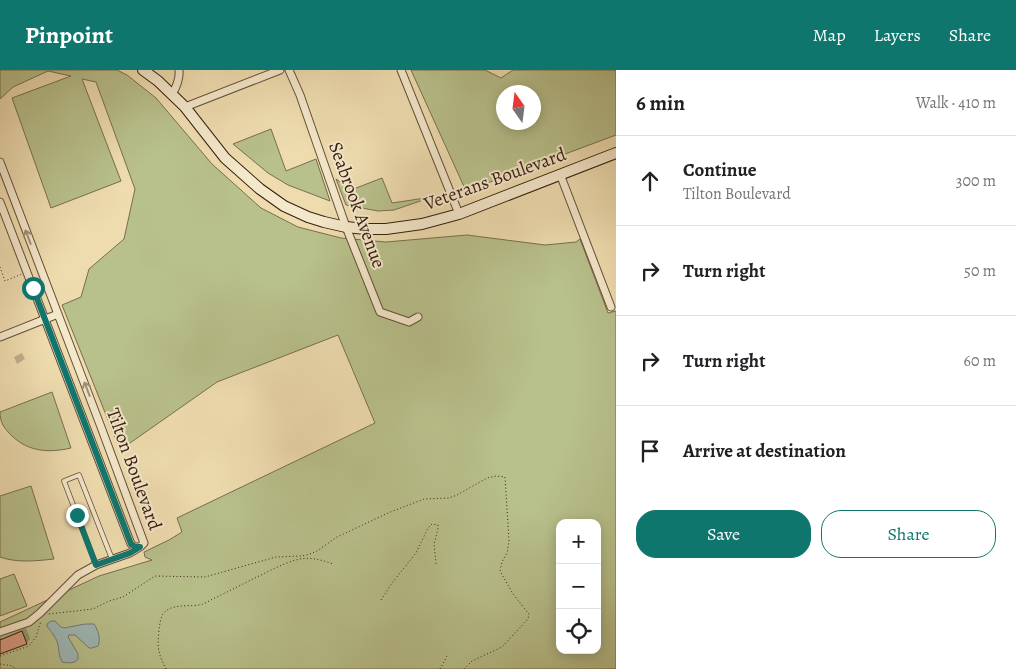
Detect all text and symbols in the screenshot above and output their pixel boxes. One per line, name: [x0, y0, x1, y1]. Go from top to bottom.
text: Pinpoint: [25, 19, 113, 51]
text: Map: [813, 23, 846, 47]
text: Layers: [874, 23, 921, 47]
text: Share: [949, 23, 991, 47]
north arrow: [496, 85, 541, 130]
text: 6 min: [636, 89, 685, 117]
text: Walk · 410 m: [916, 92, 996, 114]
street label: Seabrook Avenue: [322, 138, 392, 272]
street label: Veterans Boulevard: [419, 141, 570, 217]
text: Continue: [683, 157, 757, 183]
icon: ahead: [636, 167, 664, 195]
text: 300 m: [956, 170, 996, 192]
text: Tilton Boulevard: [683, 183, 791, 205]
one-way arrow: [23, 230, 32, 245]
icon: right: [636, 257, 664, 285]
text: Turn right: [683, 258, 765, 284]
text: 50 m: [964, 260, 996, 282]
route start: [22, 277, 45, 300]
icon: right: [636, 347, 664, 375]
text: Turn right: [683, 348, 765, 374]
text: 60 m: [964, 350, 996, 372]
one-way arrow: [82, 381, 91, 397]
street label: Tilton Boulevard: [100, 404, 168, 534]
icon: arrive: [636, 437, 664, 465]
text: Arrive at destination: [683, 438, 846, 464]
route end: [66, 504, 89, 527]
button: Save: [636, 510, 811, 558]
button: Share: [821, 510, 996, 558]
map controls: [556, 519, 601, 654]
button: +: [556, 519, 601, 564]
button: −: [556, 564, 601, 609]
button: locate: [556, 609, 601, 654]

